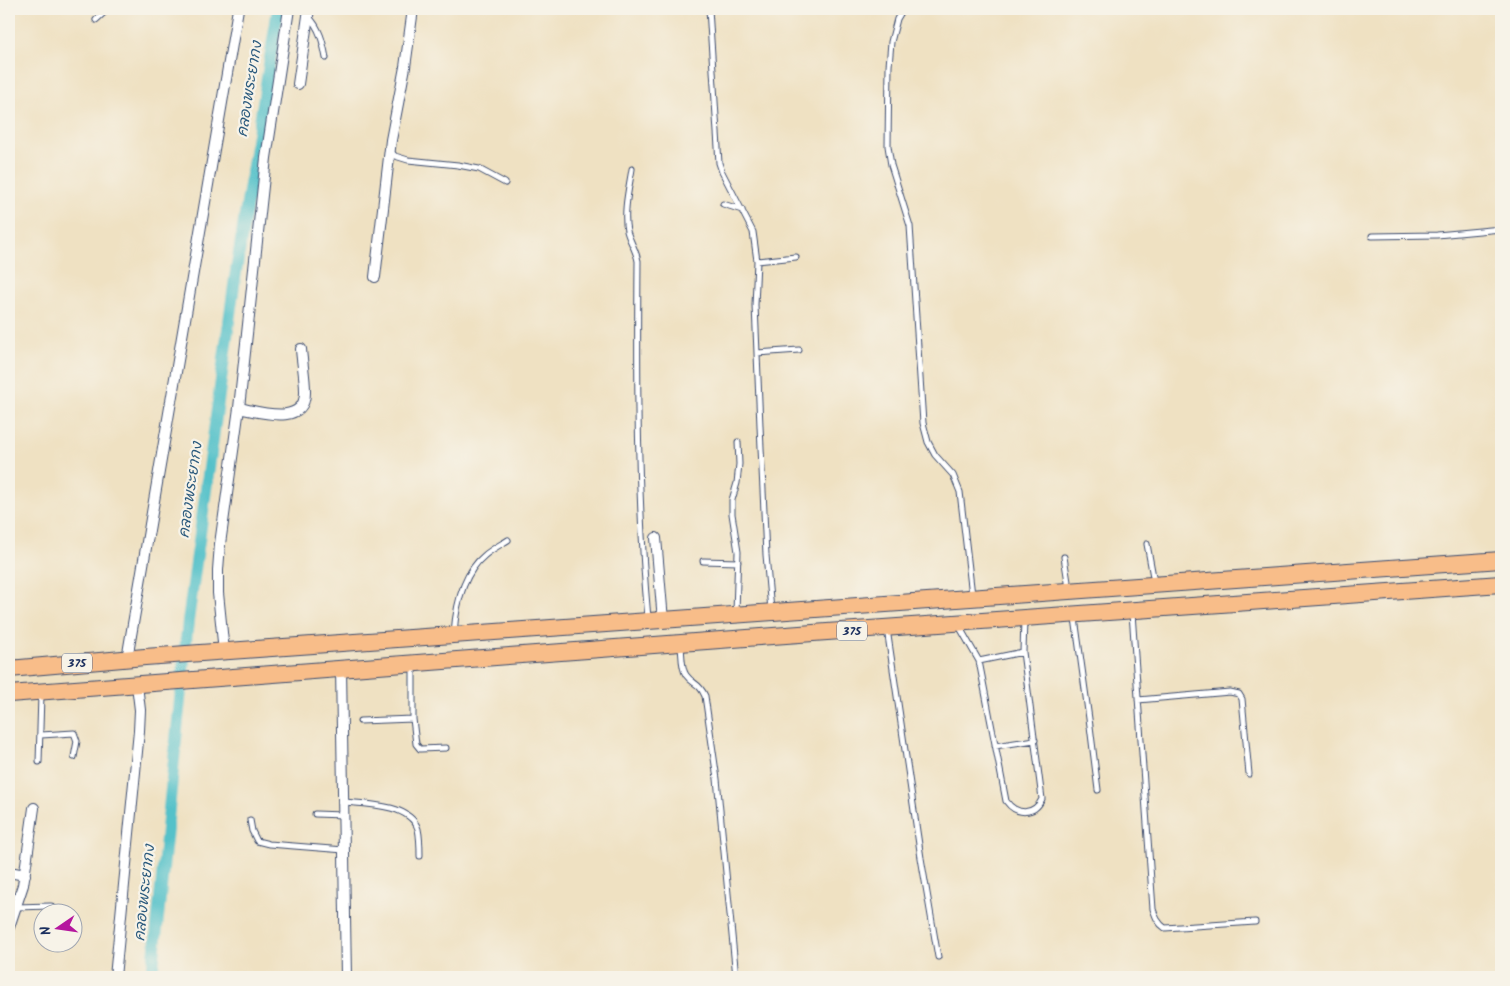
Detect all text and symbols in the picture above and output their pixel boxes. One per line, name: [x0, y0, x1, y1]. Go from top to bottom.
water label: คลองพระยากง: [231, 38, 270, 139]
water label: คลองพระยากง: [172, 439, 210, 540]
road number: 375: [837, 622, 867, 640]
road number: 375: [62, 654, 92, 672]
water label: คลองพระยากง: [128, 842, 162, 942]
north arrow: [32, 904, 82, 954]
text: N: [35, 924, 58, 937]

